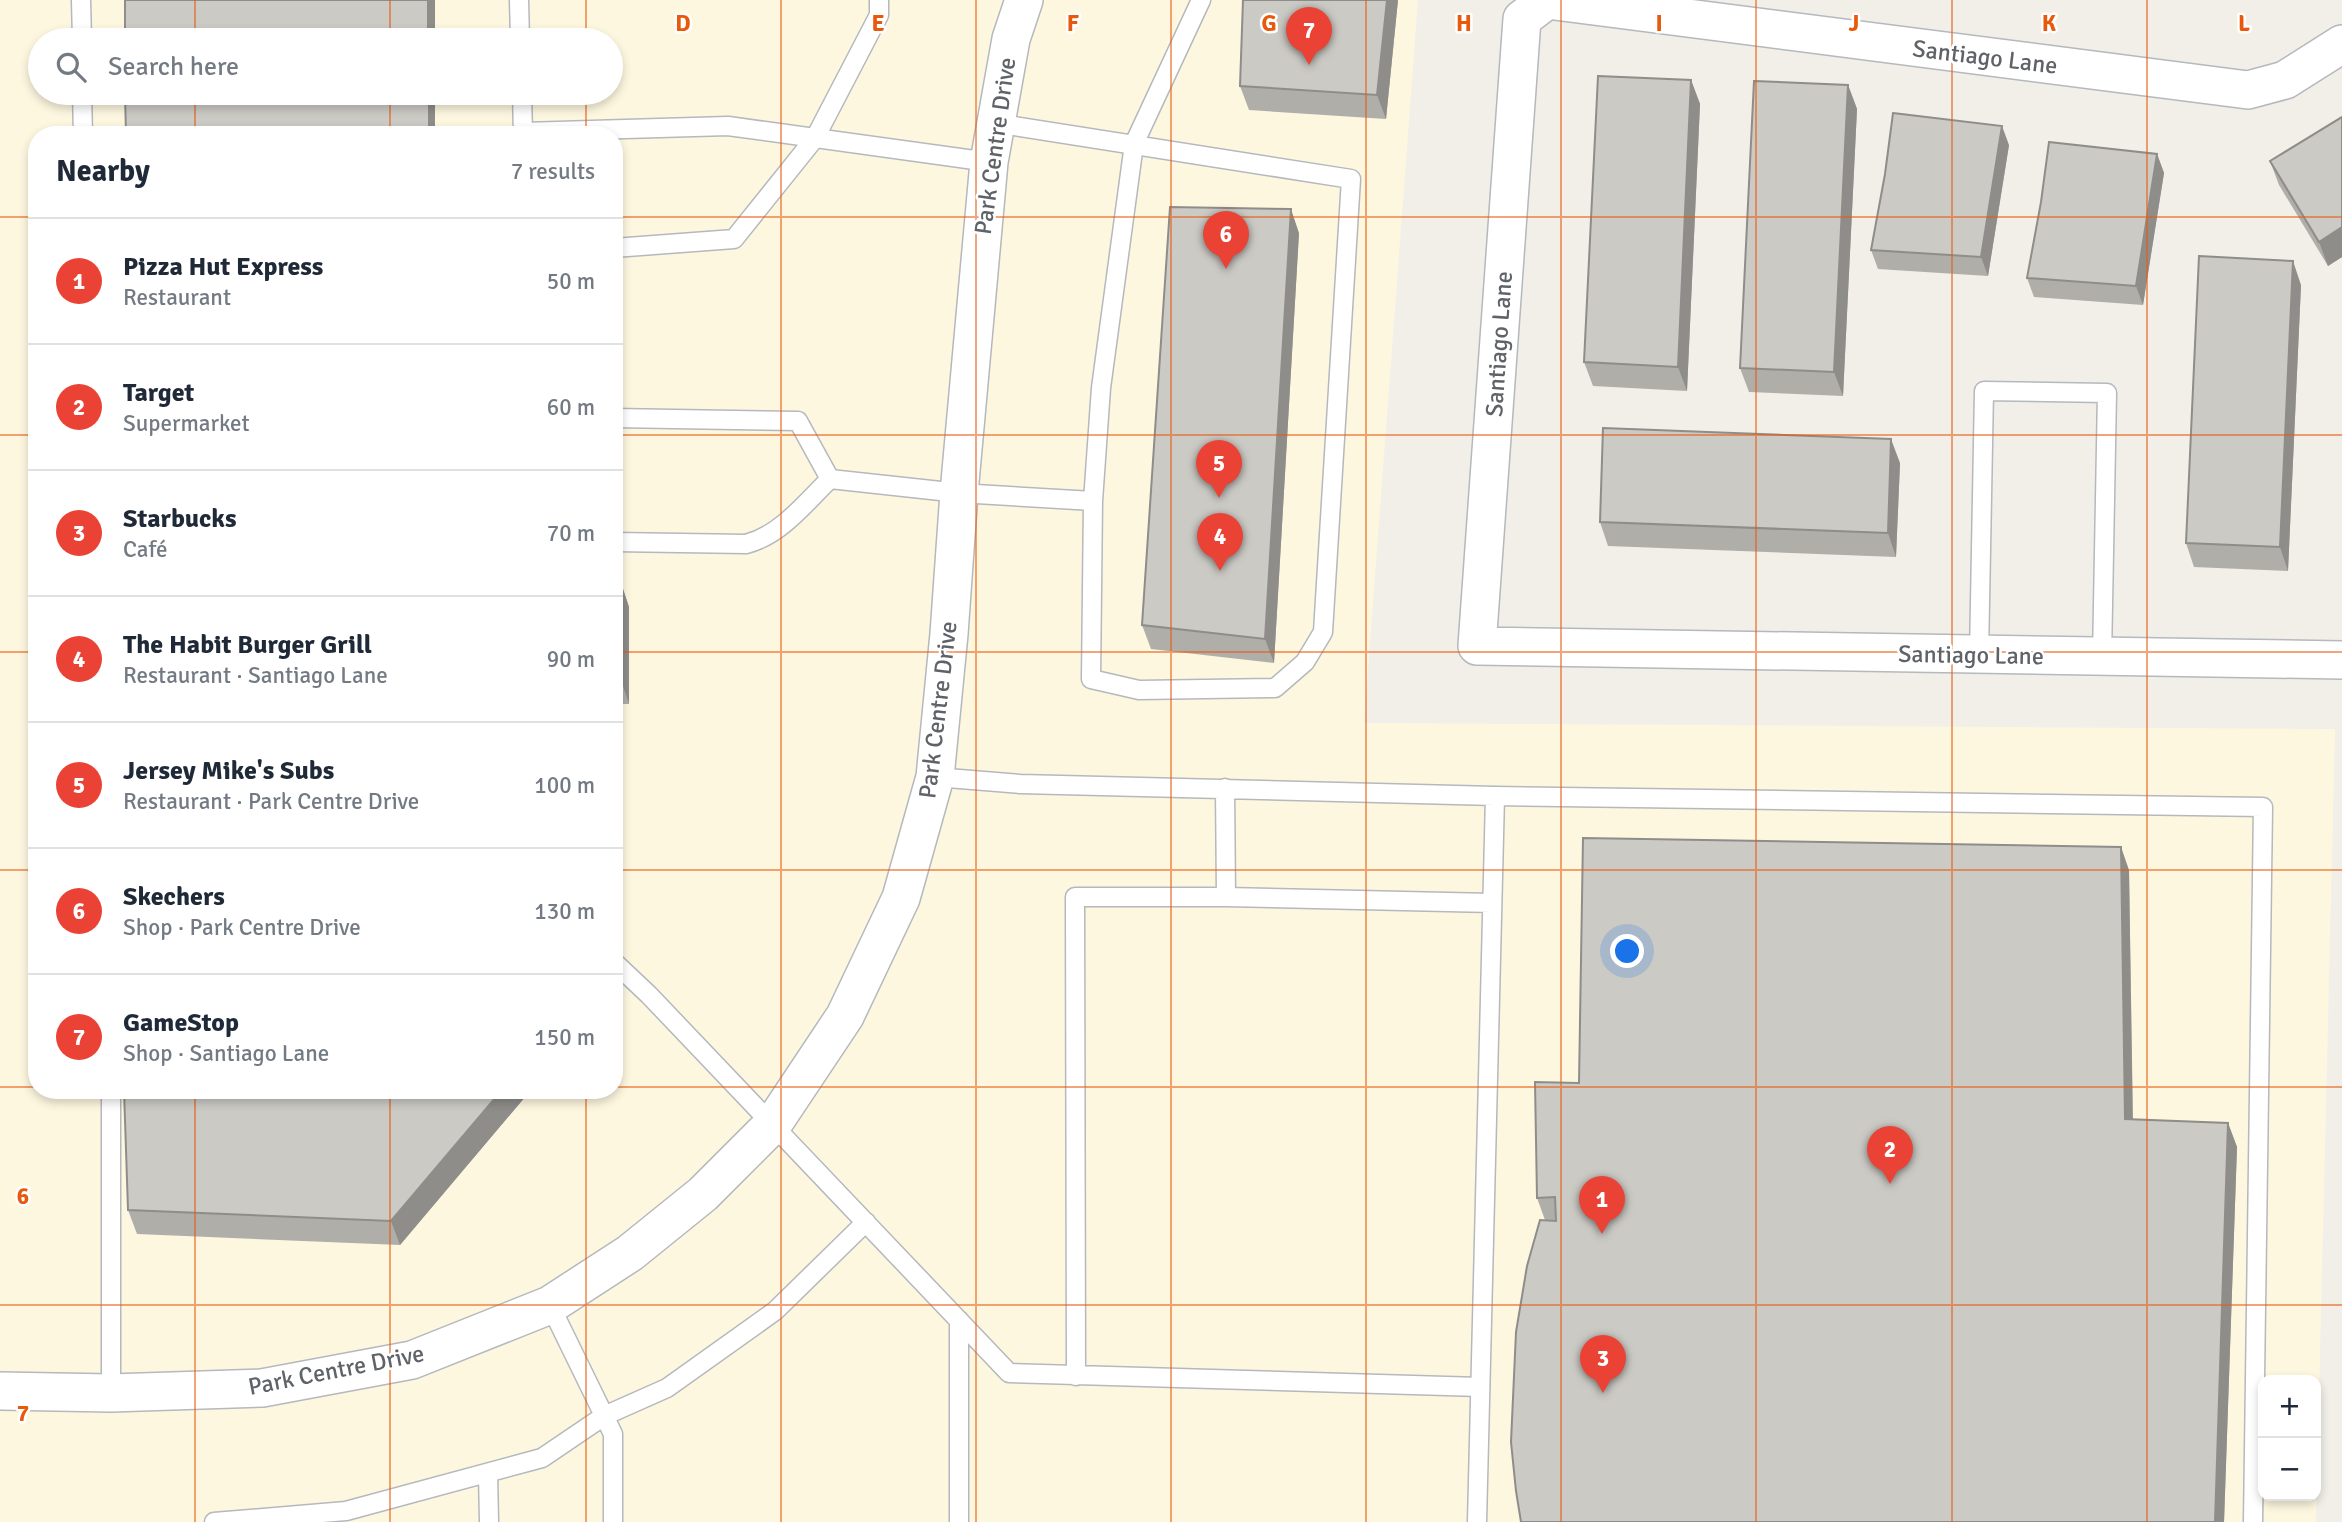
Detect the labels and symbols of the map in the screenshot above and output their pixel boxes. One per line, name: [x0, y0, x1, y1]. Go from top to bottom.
pin: 7: [1286, 7, 1332, 65]
text: D: [675, 9, 691, 38]
text: E: [871, 9, 885, 38]
text: F: [1067, 9, 1079, 38]
text: G: [1261, 9, 1277, 38]
text: H: [1456, 9, 1472, 38]
text: I: [1655, 9, 1663, 38]
text: J: [1849, 9, 1859, 38]
text: K: [2042, 9, 2057, 38]
text: L: [2238, 9, 2250, 38]
street label: Santiago Lane: [1911, 33, 2059, 81]
street label: Park Centre Drive: [968, 55, 1022, 237]
pin: 6: [1203, 211, 1249, 269]
street label: Santiago Lane: [1479, 270, 1519, 418]
pin: 5: [1196, 440, 1242, 498]
pin: 4: [1197, 513, 1243, 571]
street label: Park Centre Drive: [912, 620, 964, 800]
street label: Santiago Lane: [1898, 639, 2044, 671]
your location: [1610, 934, 1644, 968]
pin: 2: [1867, 1126, 1913, 1184]
pin: 1: [1579, 1176, 1625, 1234]
text: 6: [17, 1182, 29, 1211]
pin: 3: [1580, 1335, 1626, 1393]
street label: Park Centre Drive: [245, 1338, 427, 1402]
text: 7: [17, 1399, 29, 1428]

